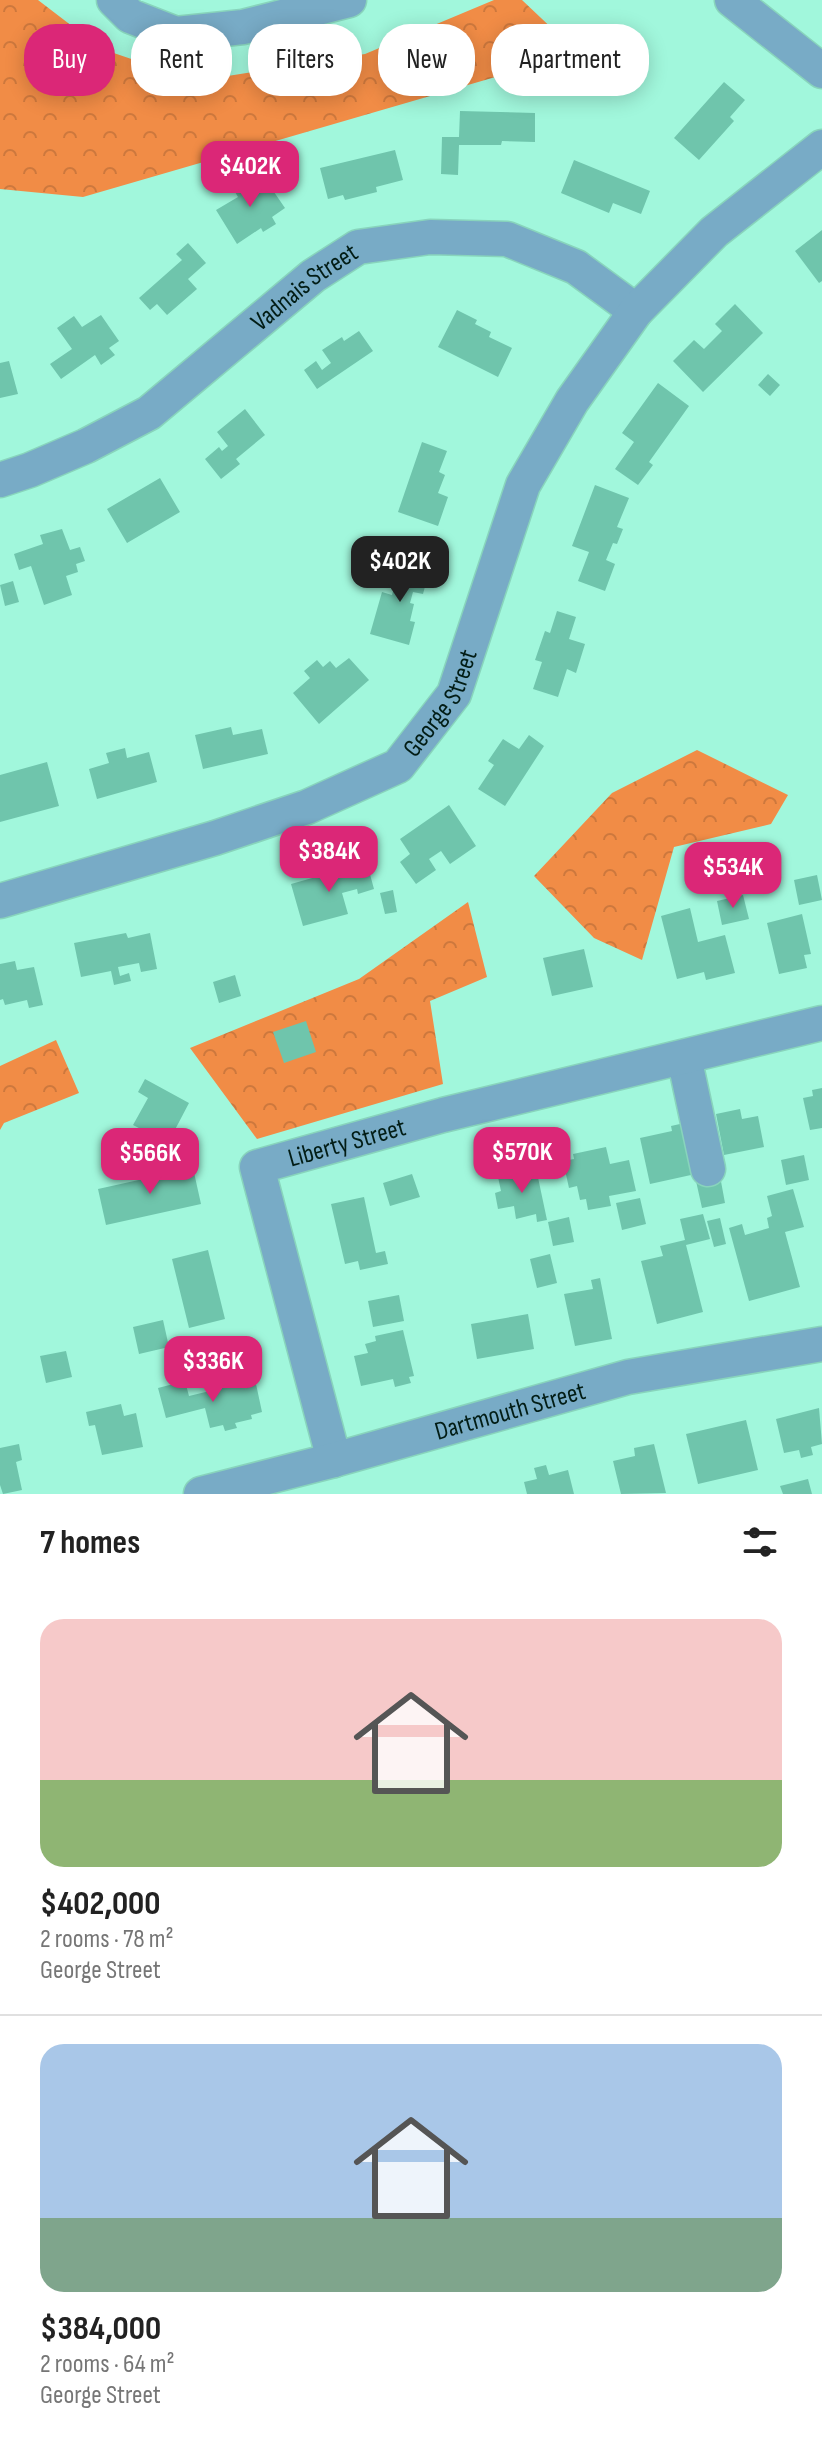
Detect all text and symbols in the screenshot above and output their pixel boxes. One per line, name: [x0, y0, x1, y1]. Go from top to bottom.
chip: Buy: [24, 24, 115, 96]
chip: Rent: [131, 24, 232, 96]
chip: Filters: [248, 24, 362, 96]
chip: New: [378, 24, 475, 96]
chip: Apartment: [491, 24, 649, 96]
pin: $402K: [194, 141, 306, 209]
text: $402K: [219, 151, 281, 182]
street label: Vadnais Street: [245, 237, 364, 338]
pin: $402K: [344, 536, 456, 604]
text: $402K: [369, 546, 431, 577]
street label: George Street: [397, 646, 485, 763]
pin: $384K: [273, 826, 385, 894]
text: $384K: [298, 836, 360, 867]
pin: $534K: [677, 842, 789, 910]
text: $534K: [702, 852, 764, 883]
street label: Liberty Street: [285, 1112, 409, 1175]
pin: $570K: [466, 1127, 578, 1195]
pin: $566K: [94, 1128, 206, 1196]
text: $570K: [491, 1137, 553, 1168]
text: $566K: [119, 1138, 181, 1169]
pin: $336K: [157, 1336, 269, 1404]
text: $336K: [182, 1346, 244, 1377]
street label: Dartmouth Street: [432, 1376, 589, 1448]
icon: filters: [738, 1520, 782, 1564]
text: 7 homes: [40, 1522, 140, 1563]
icon: home: [339, 1671, 483, 1815]
text: $402,000: [40, 1883, 160, 1924]
text: 2 rooms · 78 m²: [40, 1924, 174, 1955]
text: George Street: [40, 1955, 161, 1986]
icon: home: [339, 2096, 483, 2240]
text: $384,000: [40, 2308, 161, 2349]
text: 2 rooms · 64 m²: [40, 2349, 175, 2380]
text: George Street: [40, 2380, 161, 2411]

